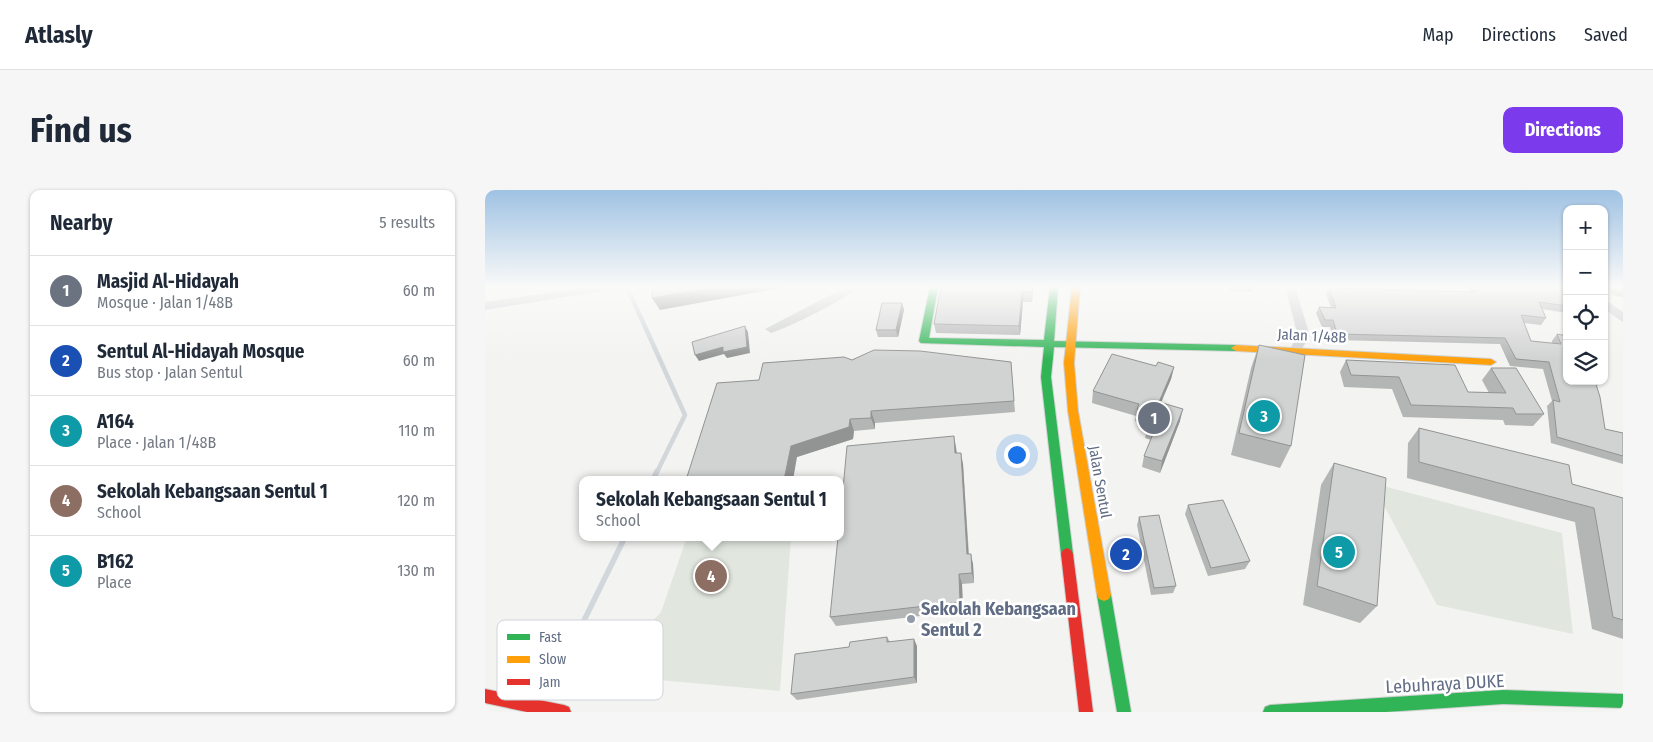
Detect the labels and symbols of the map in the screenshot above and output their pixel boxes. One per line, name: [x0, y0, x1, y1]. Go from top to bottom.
street label: Jalan 1/48B: [1277, 325, 1347, 347]
pin: 3: [1248, 397, 1280, 435]
pin: 1: [1138, 399, 1170, 437]
your location: [1004, 442, 1030, 468]
street label: Jalan Sentul: [1085, 444, 1115, 520]
pin: 5: [1323, 533, 1355, 571]
pin: 2: [1110, 535, 1142, 573]
pin: 4: [695, 557, 727, 595]
place label: Sekolah Kebangsaan Sentul 2: [921, 598, 1076, 641]
marker: Sekolah Kebangsaan Sentul 2: [905, 613, 917, 625]
legend: [497, 620, 663, 700]
text: Fast: [539, 629, 562, 646]
text: Slow: [539, 651, 566, 668]
street label: Lebuhraya DUKE: [1385, 670, 1505, 698]
text: Jam: [539, 674, 560, 691]

